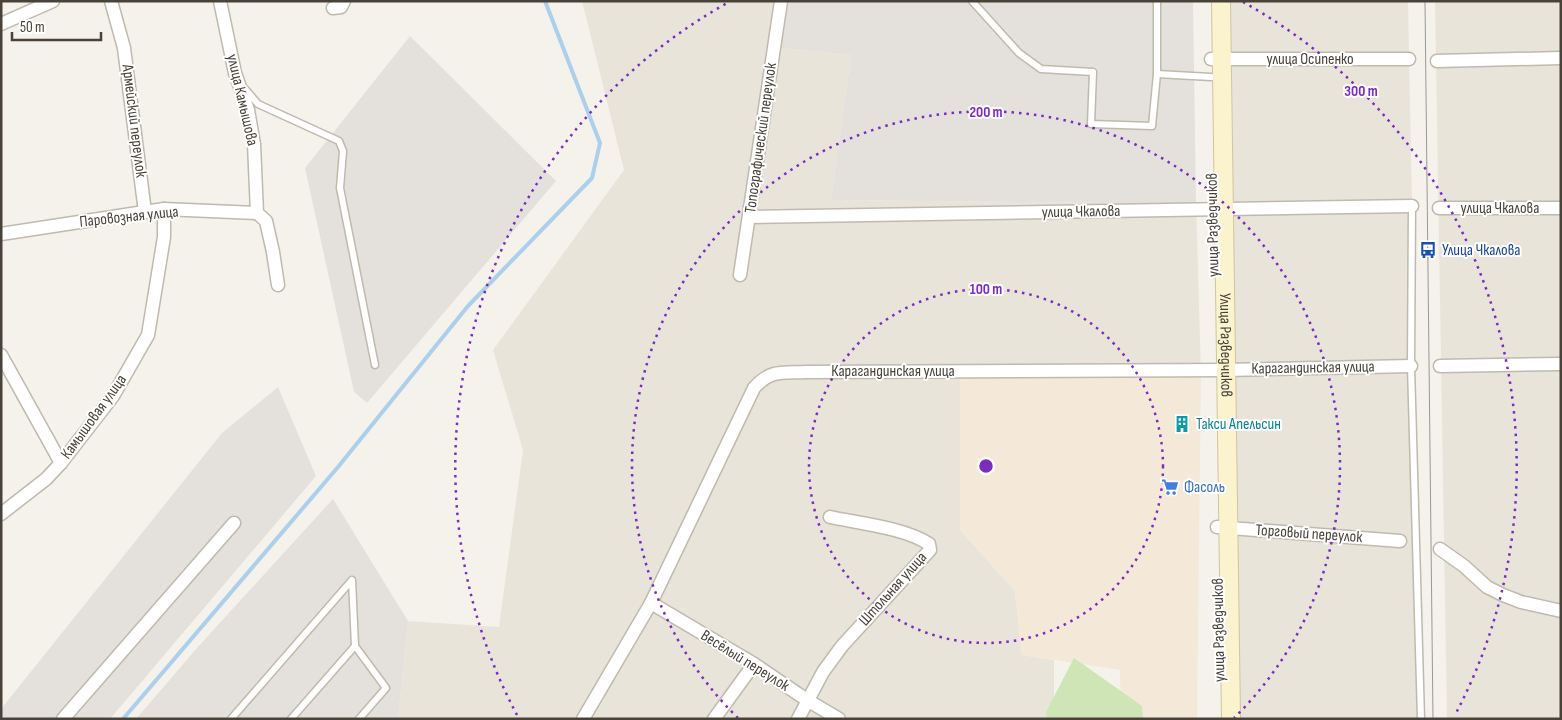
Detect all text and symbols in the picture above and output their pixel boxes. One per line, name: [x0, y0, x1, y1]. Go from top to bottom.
scale bar: [12, 10, 101, 42]
text: 50 m: [20, 18, 45, 37]
street label: улица Осипенко: [1266, 50, 1354, 69]
street label: улица Камышова: [222, 52, 262, 148]
street label: Топографический переулок: [741, 61, 781, 214]
street label: Армейский переулок: [118, 62, 150, 180]
text: 300 m: [1344, 82, 1378, 101]
text: 200 m: [969, 103, 1003, 122]
street label: улица Разведчиков: [1203, 173, 1223, 277]
street label: улица Чкалова: [1461, 199, 1539, 218]
street label: Паровозная улица: [79, 202, 179, 232]
street label: улица Чкалова: [1041, 202, 1121, 222]
bus stop icon: Улица Чкалова: [1418, 240, 1438, 260]
place label: Улица Чкалова: [1442, 241, 1520, 260]
text: 100 m: [970, 280, 1002, 299]
street label: Улица Разведчиков: [1216, 293, 1236, 397]
street label: Карагандинская улица: [1251, 357, 1375, 379]
street label: Карагандинская улица: [831, 362, 955, 381]
street label: Камышовая улица: [57, 371, 131, 463]
building icon: Такси Апельсин: [1172, 414, 1192, 434]
place label: Такси Апельсин: [1196, 415, 1281, 434]
centre of rings: [977, 457, 995, 475]
supermarket icon: Фасоль: [1160, 477, 1180, 497]
place label: Фасоль: [1184, 478, 1225, 497]
street label: Торговый переулок: [1255, 521, 1364, 547]
street label: Штольная улица: [855, 548, 931, 630]
street label: улица Разведчиков: [1209, 578, 1229, 682]
street label: Весёлый переулок: [697, 626, 794, 696]

